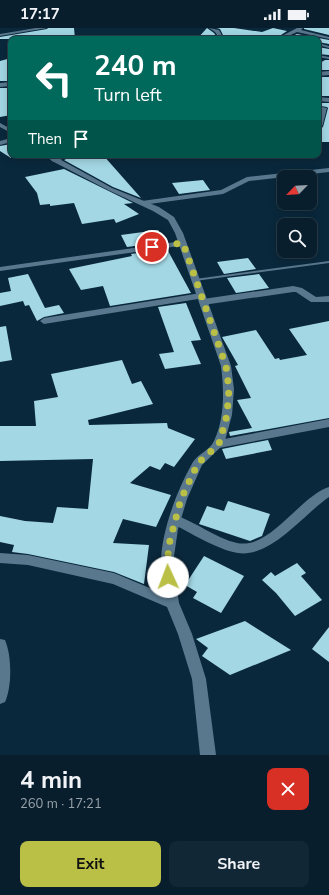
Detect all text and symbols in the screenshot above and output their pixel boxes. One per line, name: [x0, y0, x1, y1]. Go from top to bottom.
text: 17:17: [20, 4, 60, 24]
text: 240 m: [94, 47, 177, 85]
icon: left: [28, 52, 80, 104]
text: Turn left: [94, 83, 162, 107]
icon: arrive: [70, 128, 92, 150]
text: Then: [28, 129, 62, 149]
north arrow: [277, 170, 317, 210]
map controls: [277, 170, 317, 258]
button: search: [277, 218, 317, 258]
pin: [135, 230, 169, 264]
icon: arrive: [141, 236, 163, 258]
position arrow: [147, 556, 189, 598]
text: 4 min: [20, 764, 82, 796]
button: close: [267, 768, 309, 810]
text: 260 m · 17:21: [20, 795, 102, 813]
button: Exit: [20, 841, 161, 887]
button: Share: [169, 841, 309, 887]

